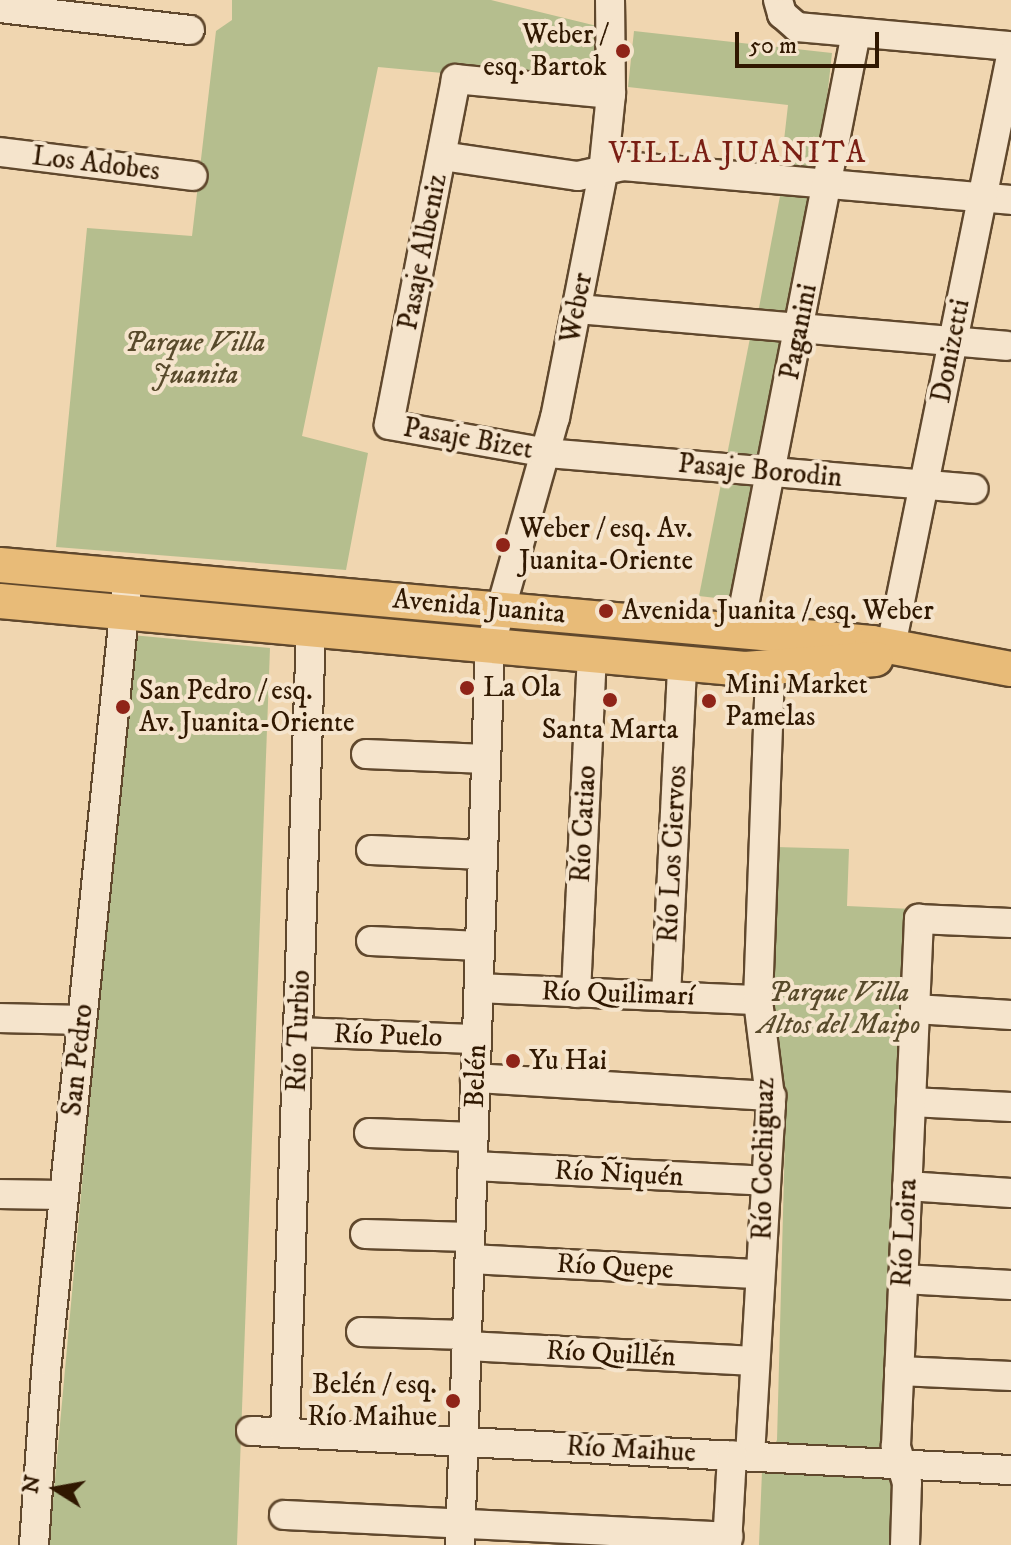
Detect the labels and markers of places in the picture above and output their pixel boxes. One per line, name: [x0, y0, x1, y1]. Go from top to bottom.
place label: Weber / esq. Bartok: [483, 18, 607, 84]
marker: Weber / esq. Bartok: [614, 42, 632, 60]
place label: Weber / esq. Av. Juanita-Oriente: [519, 512, 693, 578]
marker: Weber / esq. Av. Juanita-Oriente: [494, 536, 512, 554]
place label: Avenida Juanita / esq. Weber: [622, 594, 934, 628]
marker: Avenida Juanita / esq. Weber: [597, 602, 615, 620]
place label: Mini Market Pamelas: [725, 668, 868, 734]
place label: La Ola: [483, 671, 561, 705]
place label: San Pedro / esq. Av. Juanita-Oriente: [139, 674, 355, 740]
marker: La Ola: [458, 679, 476, 697]
marker: Santa Marta: [601, 691, 619, 709]
marker: Mini Market Pamelas: [700, 692, 718, 710]
marker: San Pedro / esq. Av. Juanita-Oriente: [114, 698, 132, 716]
place label: Santa Marta: [542, 713, 678, 747]
place label: Yu Hai: [529, 1044, 607, 1078]
marker: Yu Hai: [504, 1052, 522, 1070]
place label: Belén / esq. Río Maihue: [307, 1368, 437, 1434]
marker: Belén / esq. Río Maihue: [444, 1392, 462, 1410]

